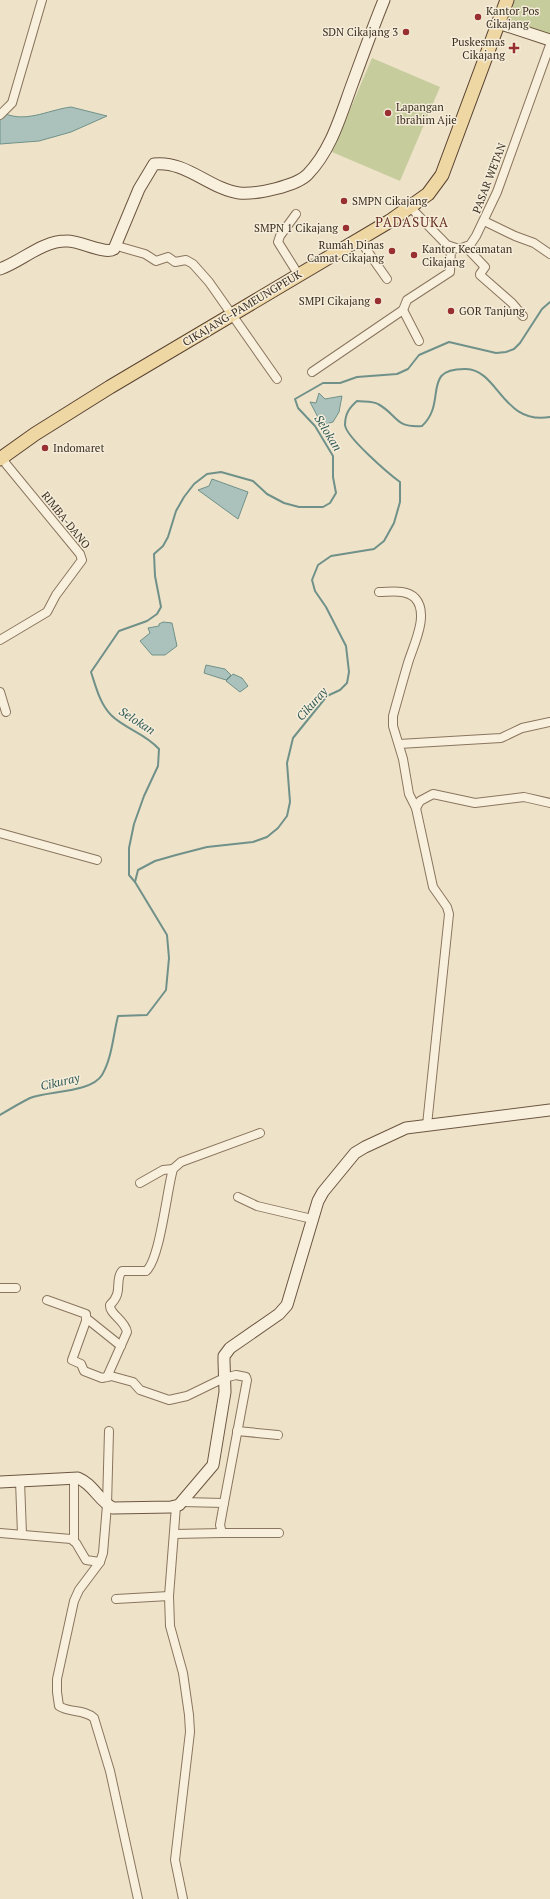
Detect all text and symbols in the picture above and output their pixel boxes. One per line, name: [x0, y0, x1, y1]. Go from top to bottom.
place label: Kantor Pos Cikajang: [486, 4, 540, 31]
marker: Kantor Pos Cikajang: [473, 12, 483, 22]
place label: SDN Cikajang 3: [322, 25, 398, 39]
marker: SDN Cikajang 3: [401, 27, 411, 37]
place label: Puskesmas Cikajang: [452, 35, 505, 62]
marker: Puskesmas Cikajang: [508, 42, 520, 54]
place label: Lapangan Ibrahim Ajie: [396, 100, 457, 127]
marker: Lapangan Ibrahim Ajie: [383, 108, 393, 118]
street label: PASAR WETAN: [469, 141, 509, 215]
place label: SMPN Cikajang: [352, 194, 428, 208]
marker: SMPN Cikajang: [339, 196, 349, 206]
district label: PADASUKA: [375, 213, 449, 231]
place label: SMPN 1 Cikajang: [254, 221, 338, 235]
marker: SMPN 1 Cikajang: [341, 223, 351, 233]
place label: Rumah Dinas Camat Cikajang: [307, 238, 384, 265]
place label: Kantor Kecamatan Cikajang: [422, 242, 513, 269]
marker: Rumah Dinas Camat Cikajang: [387, 246, 397, 256]
marker: Kantor Kecamatan Cikajang: [409, 250, 419, 260]
street label: CIKAJANG-PAMEUNGPEUK: [180, 266, 305, 349]
place label: SMPI Cikajang: [299, 294, 370, 308]
marker: SMPI Cikajang: [373, 296, 383, 306]
place label: GOR Tanjung: [459, 304, 525, 318]
marker: GOR Tanjung: [446, 306, 456, 316]
water label: Selokan: [311, 412, 345, 454]
place label: Indomaret: [53, 441, 104, 455]
marker: Indomaret: [40, 443, 50, 453]
street label: RIMBA-DANO: [39, 488, 93, 552]
water label: Cikuray: [293, 683, 331, 723]
water label: Selokan: [116, 703, 158, 738]
water label: Cikuray: [39, 1070, 81, 1093]

